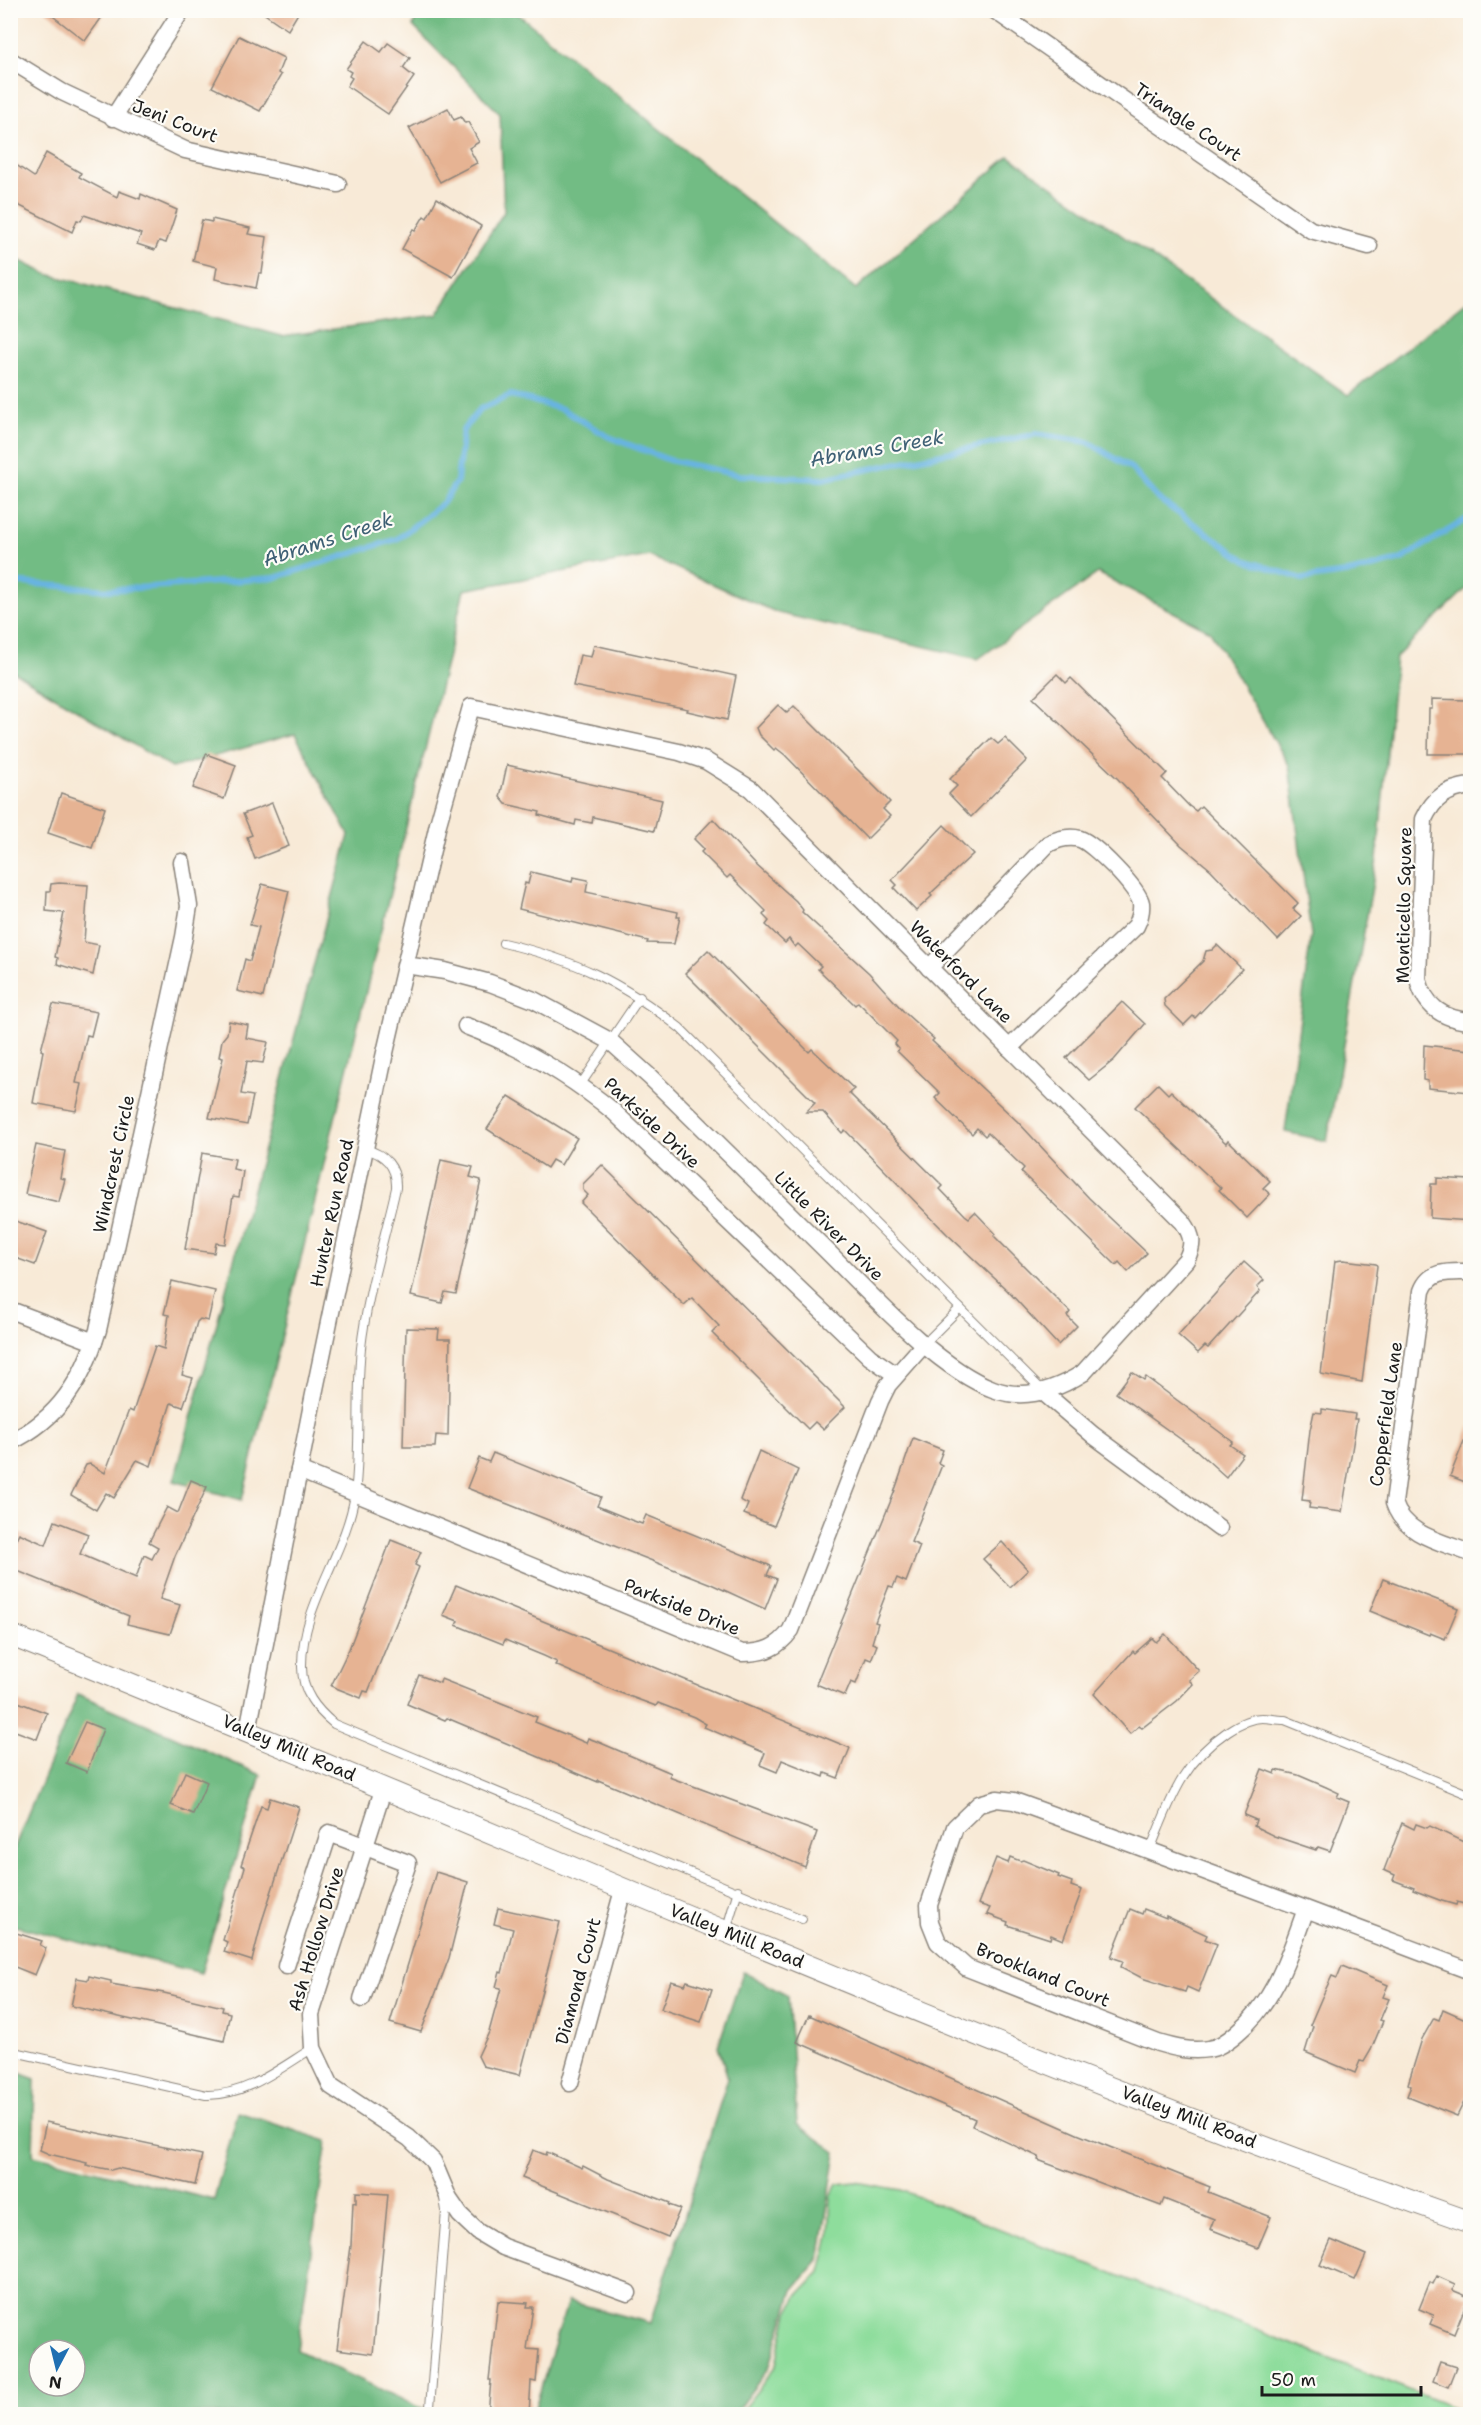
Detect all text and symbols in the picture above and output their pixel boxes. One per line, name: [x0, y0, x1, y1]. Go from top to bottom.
street label: Triangle Court: [1130, 77, 1246, 167]
street label: Jeni Court: [129, 94, 222, 148]
water label: Abrams Creek: [808, 423, 946, 473]
water label: Abrams Creek: [260, 506, 397, 572]
street label: Monticello Square: [1391, 826, 1417, 984]
street label: Waterford Lane: [904, 915, 1018, 1029]
street label: Parkside Drive: [599, 1072, 705, 1174]
street label: Windcrest Circle: [88, 1093, 140, 1235]
street label: Hunter Run Road: [305, 1137, 359, 1289]
street label: Little River Drive: [769, 1166, 889, 1286]
street label: Copperfield Lane: [1364, 1340, 1408, 1488]
street label: Parkside Drive: [620, 1573, 744, 1641]
street label: Valley Mill Road: [218, 1709, 360, 1787]
street label: Ash Hollow Drive: [283, 1864, 349, 2014]
street label: Valley Mill Road: [666, 1898, 808, 1974]
street label: Diamond Court: [550, 1915, 606, 2047]
street label: Brookland Court: [972, 1937, 1114, 2013]
street label: Valley Mill Road: [1118, 2080, 1260, 2154]
north arrow: [27, 2338, 87, 2398]
scale bar: [1262, 2359, 1421, 2397]
text: 50 m: [1271, 2368, 1316, 2392]
text: N: [48, 2371, 63, 2394]

